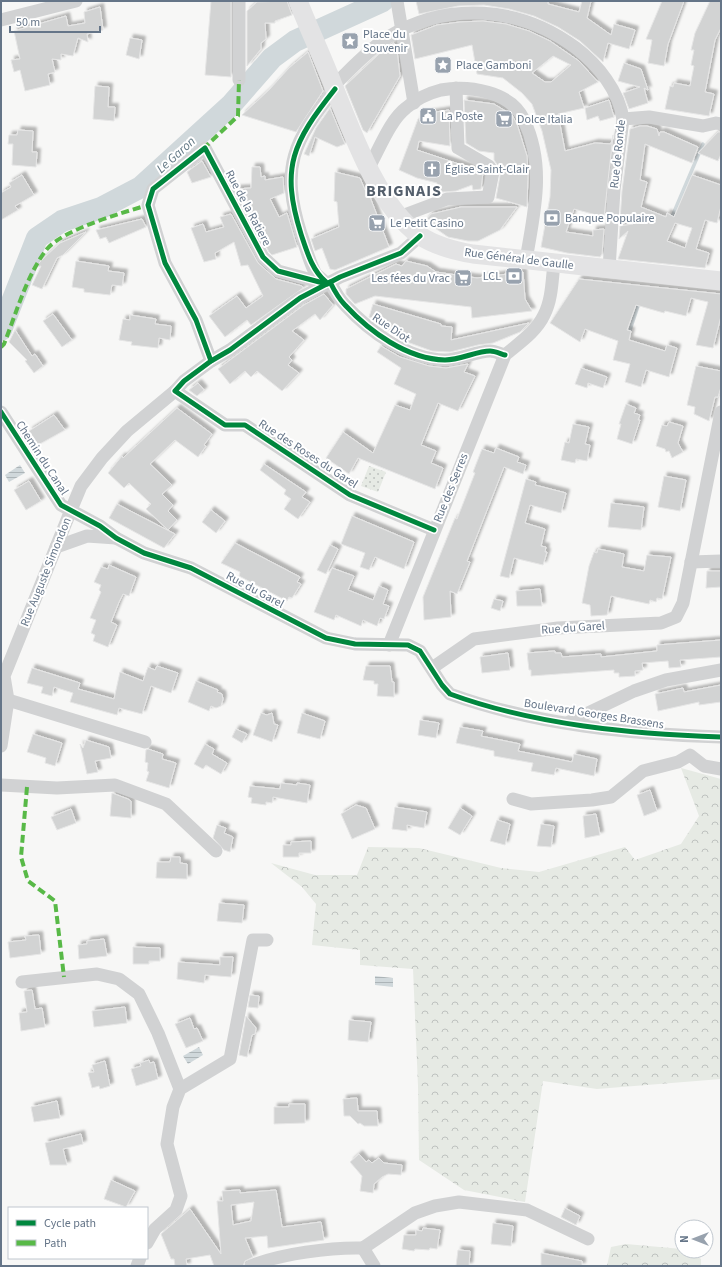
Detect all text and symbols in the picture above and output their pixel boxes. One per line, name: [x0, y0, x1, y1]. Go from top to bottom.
scale bar: [10, 8, 100, 34]
text: 50 m: [16, 14, 40, 31]
place label: Place du Souvenir: [363, 26, 408, 57]
place icon: Place du Souvenir: [340, 31, 360, 51]
place icon: Place Gamboni: [433, 55, 453, 75]
place label: Place Gamboni: [456, 57, 532, 74]
public building icon: La Poste: [418, 106, 438, 126]
place label: La Poste: [441, 108, 483, 125]
supermarket icon: Dolce Italia: [494, 109, 514, 129]
place label: Dolce Italia: [517, 111, 573, 128]
street label: Rue de Ronde: [606, 119, 630, 189]
water label: Le Garon: [152, 132, 200, 177]
church icon: Église Saint-Clair: [422, 159, 442, 179]
place label: Église Saint-Clair: [445, 161, 530, 178]
street label: Rue de la Ratiere: [221, 167, 275, 249]
district label: BRIGNAIS: [366, 180, 442, 202]
bank icon: Banque Populaire: [542, 208, 562, 228]
place label: Banque Populaire: [565, 210, 655, 227]
supermarket icon: Le Petit Casino: [367, 213, 387, 233]
place label: Le Petit Casino: [390, 215, 464, 232]
street label: Rue Général de Gaulle: [463, 244, 575, 274]
bank icon: LCL: [504, 266, 524, 286]
supermarket icon: Les fées du Vrac: [453, 268, 473, 288]
place label: LCL: [483, 268, 501, 285]
place label: Les fées du Vrac: [371, 270, 451, 287]
street label: Rue Diot: [369, 309, 413, 347]
street label: Rue des Roses du Garel: [255, 415, 361, 493]
street label: Chemin du Canal: [12, 418, 72, 498]
street label: Rue des Serres: [429, 451, 473, 525]
street label: Rue Auguste Simondon: [16, 515, 76, 629]
street label: Rue du Garel: [223, 568, 287, 612]
street label: Rue du Garel: [541, 617, 605, 639]
street label: Boulevard Georges Brassens: [523, 695, 665, 733]
legend: [8, 1207, 148, 1259]
text: Cycle path: [44, 1215, 96, 1232]
north arrow: [674, 1219, 714, 1259]
text: Path: [44, 1235, 67, 1252]
text: N: [677, 1235, 692, 1243]

